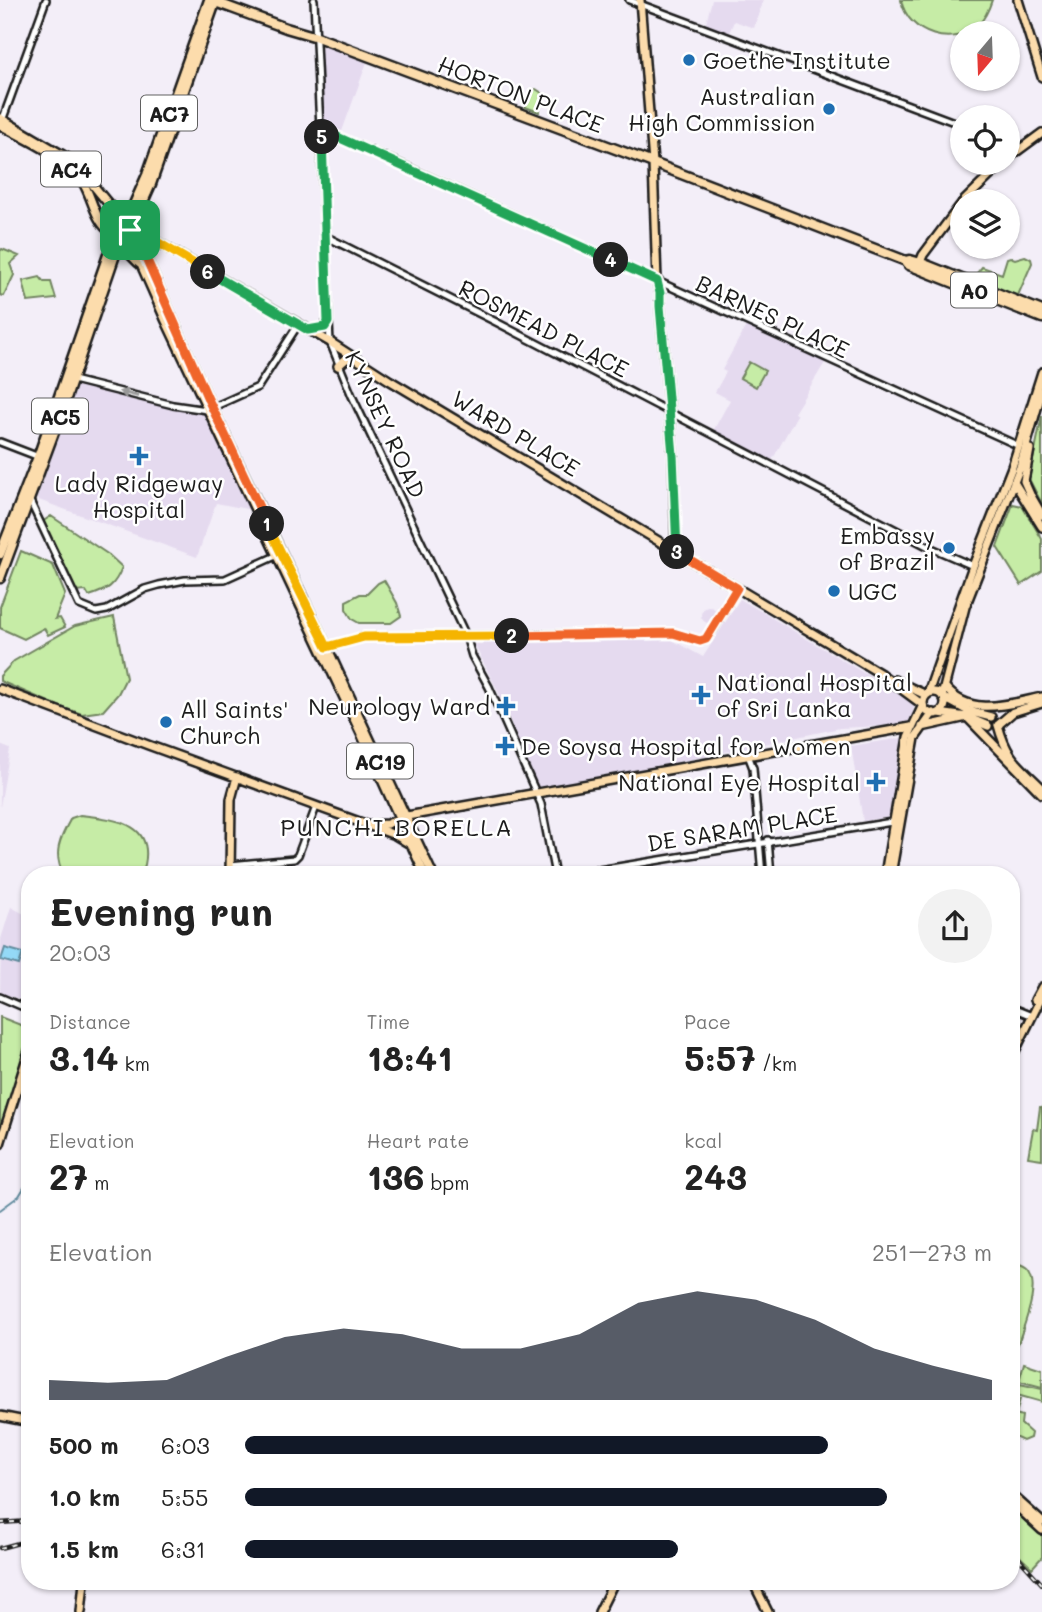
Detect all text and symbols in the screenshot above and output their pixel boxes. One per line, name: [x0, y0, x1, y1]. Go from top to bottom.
north arrow: [950, 21, 1020, 91]
map controls: [950, 21, 1020, 259]
place label: Goethe Institute: [703, 45, 891, 75]
street label: HORTON PLACE: [434, 49, 608, 139]
marker: Goethe Institute: [681, 52, 697, 68]
place label: Australian High Commission: [628, 81, 815, 137]
road number: AC7: [141, 96, 197, 130]
marker: Australian High Commission: [821, 101, 837, 117]
button: locate: [950, 105, 1020, 175]
pin: 5: [304, 120, 340, 154]
text: 5: [316, 124, 327, 149]
road number: AC4: [41, 152, 101, 186]
button: layers: [950, 189, 1020, 259]
pin: [100, 200, 160, 260]
icon: arrive: [111, 211, 149, 249]
pin: 4: [594, 243, 628, 278]
text: 4: [604, 247, 617, 272]
pin: 6: [190, 254, 226, 290]
text: 6: [202, 259, 213, 284]
street label: BARNES PLACE: [692, 267, 854, 365]
street label: ROSMEAD PLACE: [454, 272, 634, 384]
road number: A0: [951, 272, 997, 308]
street label: KYNSEY ROAD: [339, 346, 433, 502]
street label: WARD PLACE: [446, 383, 586, 483]
one-way arrow: [118, 388, 140, 399]
road number: AC5: [32, 398, 88, 434]
marker: Lady Ridgeway Hospital: [129, 446, 149, 466]
place label: Lady Ridgeway Hospital: [55, 468, 223, 524]
pin: 1: [250, 506, 284, 542]
text: 1: [262, 511, 271, 536]
place label: Embassy of Brazil: [839, 520, 935, 576]
pin: 3: [660, 534, 694, 570]
text: 3: [671, 539, 682, 564]
marker: Embassy of Brazil: [941, 540, 957, 556]
place label: UGC: [848, 576, 897, 606]
marker: UGC: [826, 583, 842, 599]
pin: 2: [494, 618, 530, 654]
text: 2: [506, 623, 517, 648]
place label: National Hospital of Sri Lanka: [717, 667, 912, 723]
marker: National Hospital of Sri Lanka: [691, 685, 711, 705]
place label: Neurology Ward: [308, 691, 490, 721]
place label: All Saints' Church: [180, 694, 288, 750]
marker: Neurology Ward: [496, 696, 516, 716]
marker: All Saints' Church: [158, 714, 174, 730]
place label: De Soysa Hospital for Women: [521, 731, 851, 761]
marker: De Soysa Hospital for Women: [495, 736, 515, 756]
road number: AC19: [347, 744, 413, 778]
place label: National Eye Hospital: [618, 767, 860, 797]
marker: National Eye Hospital: [866, 772, 886, 792]
street label: DE SARAM PLACE: [645, 798, 839, 858]
district label: PUNCHI BORELLA: [280, 811, 514, 842]
text: Evening run: [49, 886, 273, 936]
button: share: [918, 889, 992, 963]
text: 20:03: [49, 937, 111, 967]
text: Distance: [49, 1009, 131, 1034]
text: Time: [367, 1009, 410, 1034]
text: Pace: [684, 1009, 731, 1034]
text: 3.14: [49, 1034, 118, 1080]
text: 18:41: [367, 1034, 453, 1080]
text: 5:57: [684, 1034, 756, 1080]
text: km: [118, 1051, 150, 1076]
text: /km: [756, 1051, 797, 1076]
text: Elevation: [49, 1128, 134, 1153]
text: Heart rate: [367, 1128, 469, 1153]
text: kcal: [684, 1128, 722, 1153]
text: 27: [49, 1153, 88, 1199]
text: 136: [367, 1153, 424, 1199]
text: 243: [684, 1153, 747, 1199]
text: m: [88, 1170, 109, 1195]
text: bpm: [424, 1170, 469, 1195]
text: Elevation: [49, 1237, 152, 1267]
text: 251–273 m: [872, 1237, 992, 1267]
text: 500 m: [49, 1430, 119, 1460]
text: 6:03: [161, 1430, 210, 1460]
text: 1.0 km: [49, 1482, 120, 1512]
text: 5:55: [161, 1482, 208, 1512]
text: 1.5 km: [49, 1534, 119, 1564]
text: 6:31: [161, 1534, 206, 1564]

